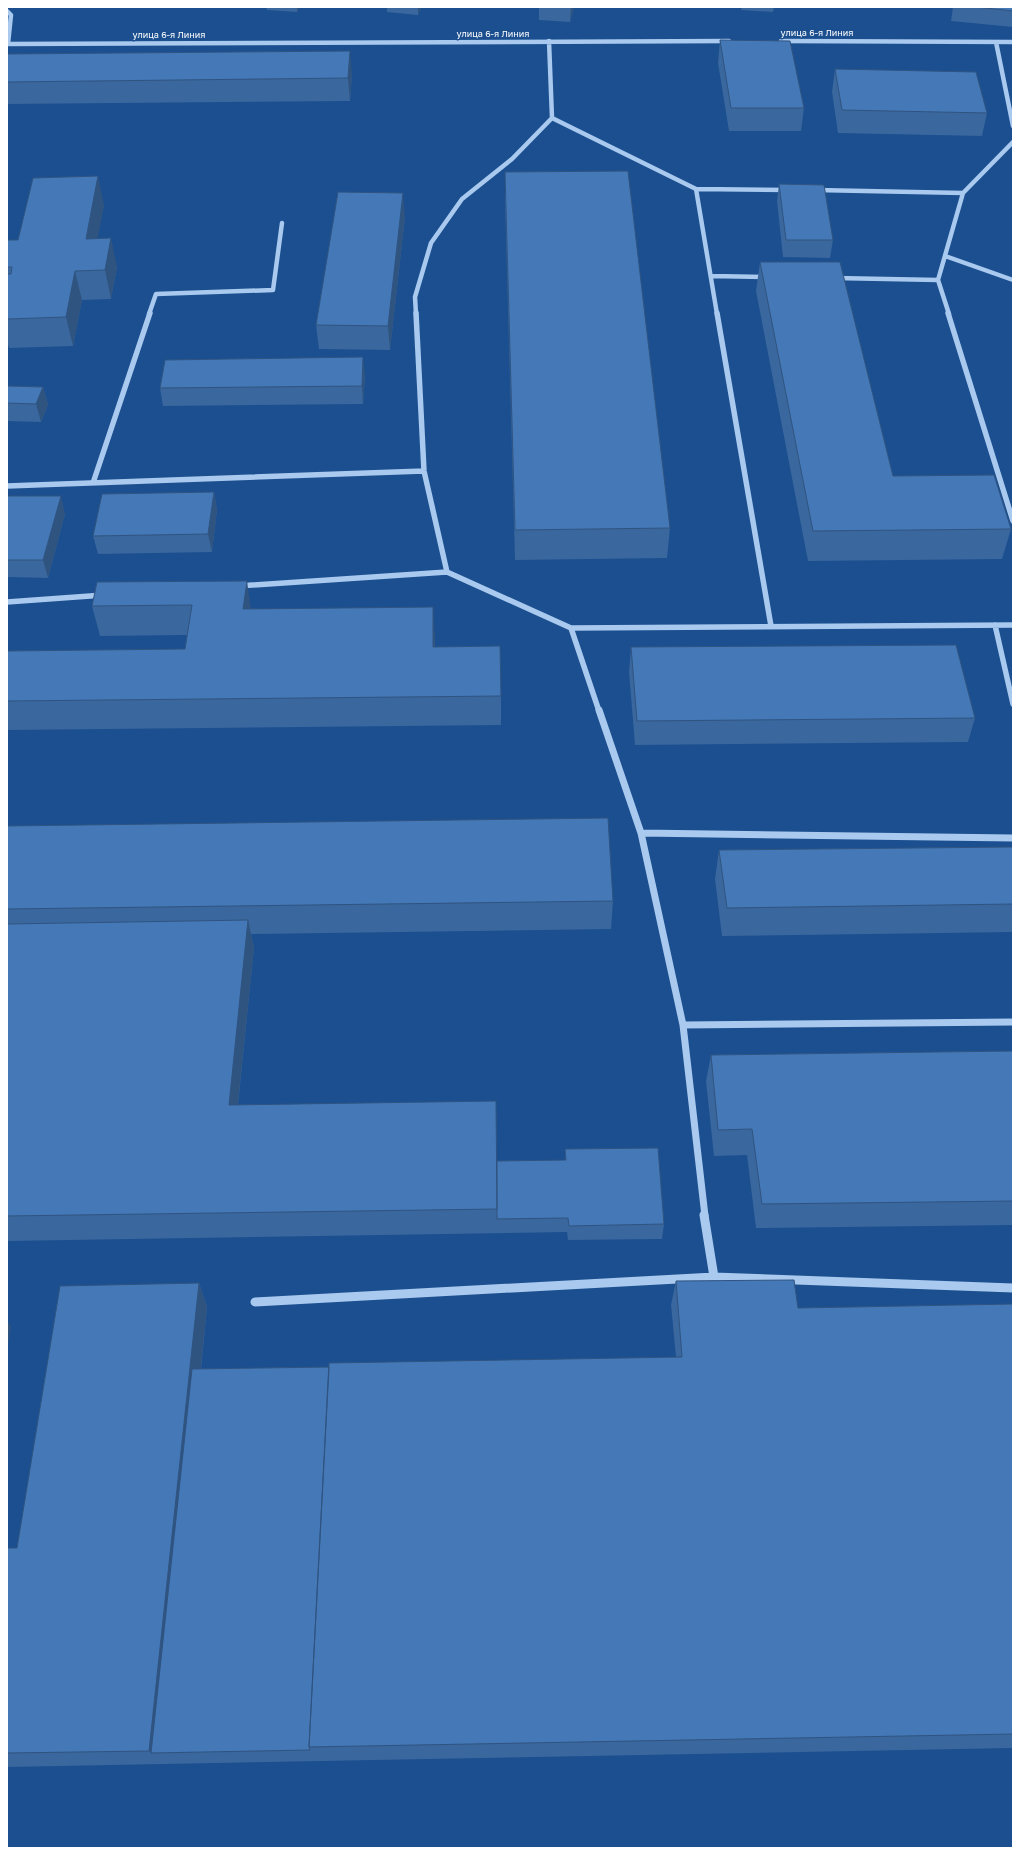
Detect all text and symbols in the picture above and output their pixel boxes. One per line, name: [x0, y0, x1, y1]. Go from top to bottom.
street label: улица 6-я Линия: [781, 27, 853, 38]
street label: улица 6-я Линия: [457, 28, 529, 39]
street label: улица 6-я Линия: [133, 29, 205, 40]

